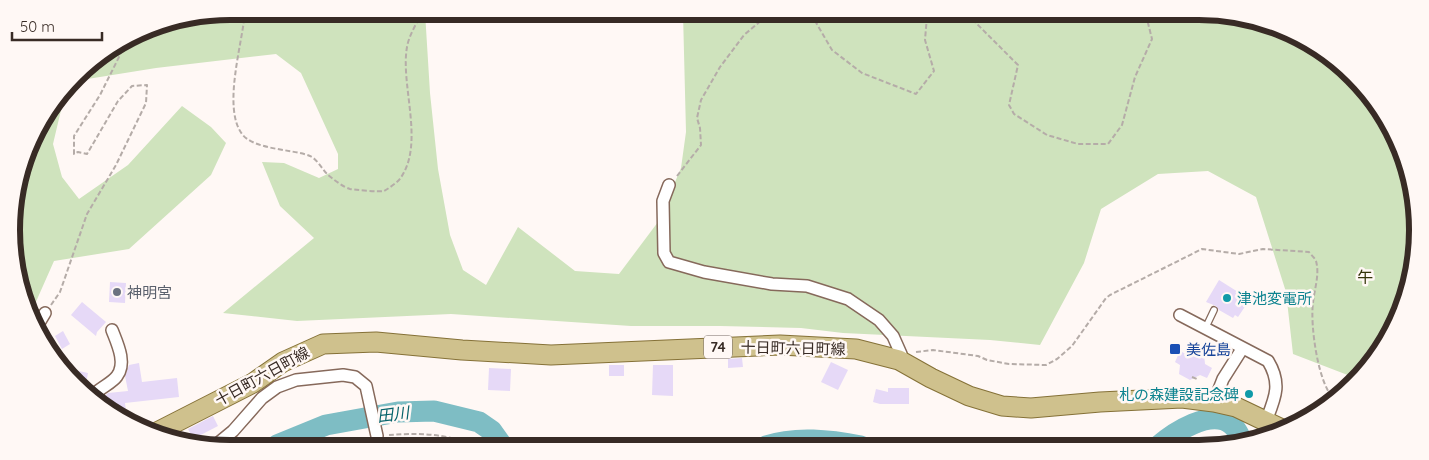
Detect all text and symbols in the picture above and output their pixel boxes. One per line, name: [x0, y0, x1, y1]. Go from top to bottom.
scale bar: [12, 10, 102, 42]
text: 50 m: [20, 17, 55, 36]
district label: 午: [1357, 267, 1373, 287]
place label: 神明宮: [127, 283, 172, 302]
marker: 神明宮: [111, 286, 123, 298]
place label: 津池変電所: [1237, 289, 1312, 308]
marker: 津池変電所: [1221, 292, 1233, 304]
road number: 74: [704, 336, 732, 358]
street label: 十日町六日町線: [740, 338, 846, 358]
place label: 美佐島: [1186, 340, 1231, 359]
street label: 十日町六日町線: [211, 342, 313, 410]
marker: 美佐島: [1168, 342, 1182, 356]
place label: 札の森建設記念碑: [1119, 385, 1239, 404]
marker: 札の森建設記念碑: [1243, 388, 1255, 400]
water label: 田川: [376, 402, 412, 426]

